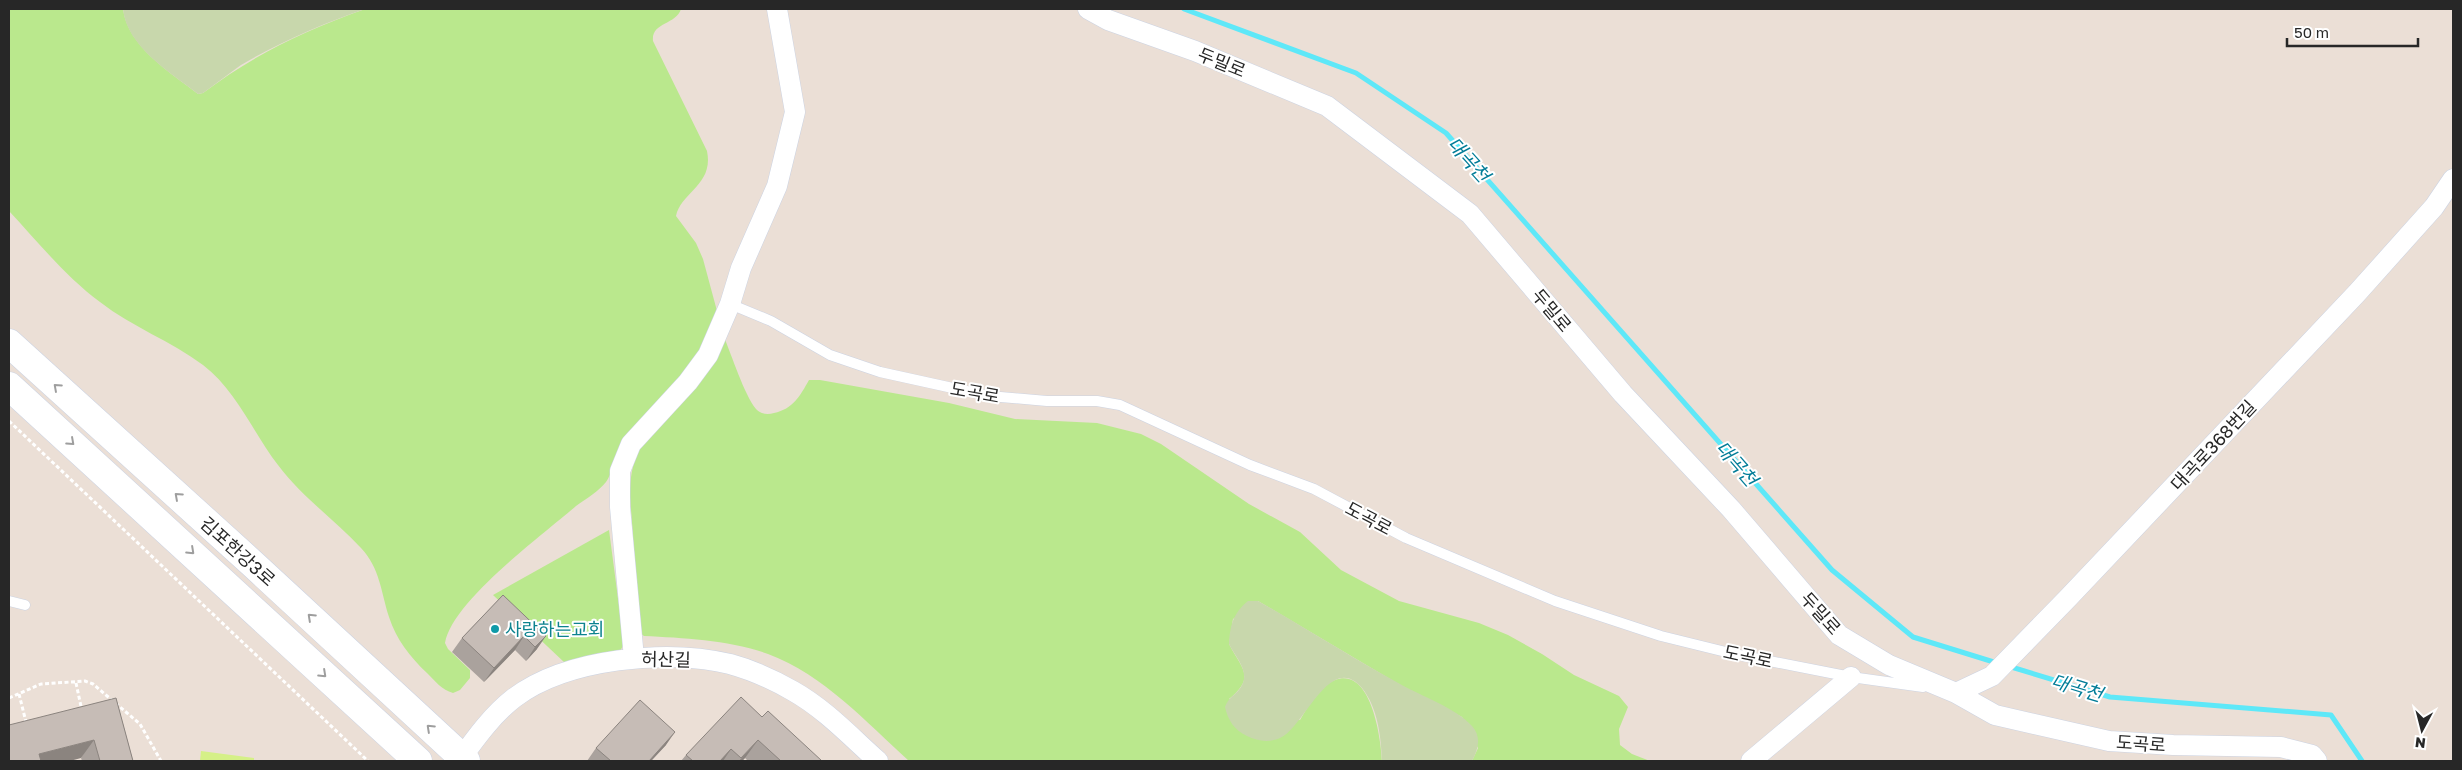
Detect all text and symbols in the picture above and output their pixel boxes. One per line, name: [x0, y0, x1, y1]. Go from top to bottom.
scale bar: [2287, 15, 2418, 47]
text: 50 m: [2294, 23, 2329, 41]
street label: 두밀로: [1195, 42, 1249, 82]
water label: 대곡천: [1443, 132, 1496, 187]
street label: 두밀로: [1528, 284, 1576, 336]
street label: 도곡로: [949, 377, 1001, 407]
one-way arrow: [54, 384, 63, 393]
street label: 대곡로368번길: [2166, 395, 2260, 495]
one-way arrow: [65, 436, 74, 445]
water label: 대곡천: [1711, 436, 1764, 491]
one-way arrow: [175, 493, 184, 502]
street label: 도곡로: [1342, 497, 1396, 539]
street label: 김포한강3로: [196, 512, 280, 590]
one-way arrow: [186, 545, 195, 554]
street label: 두밀로: [1796, 587, 1846, 639]
one-way arrow: [308, 614, 317, 623]
place label: 사랑하는교회: [505, 618, 604, 640]
marker: 사랑하는교회: [489, 623, 501, 635]
street label: 도곡로: [1721, 640, 1775, 672]
street label: 허산길: [641, 648, 691, 670]
one-way arrow: [318, 668, 327, 677]
water label: 대곡천: [2049, 668, 2107, 706]
north arrow: [2397, 705, 2447, 755]
one-way arrow: [426, 725, 435, 734]
street label: 도곡로: [2115, 730, 2167, 756]
text: N: [2414, 734, 2427, 752]

